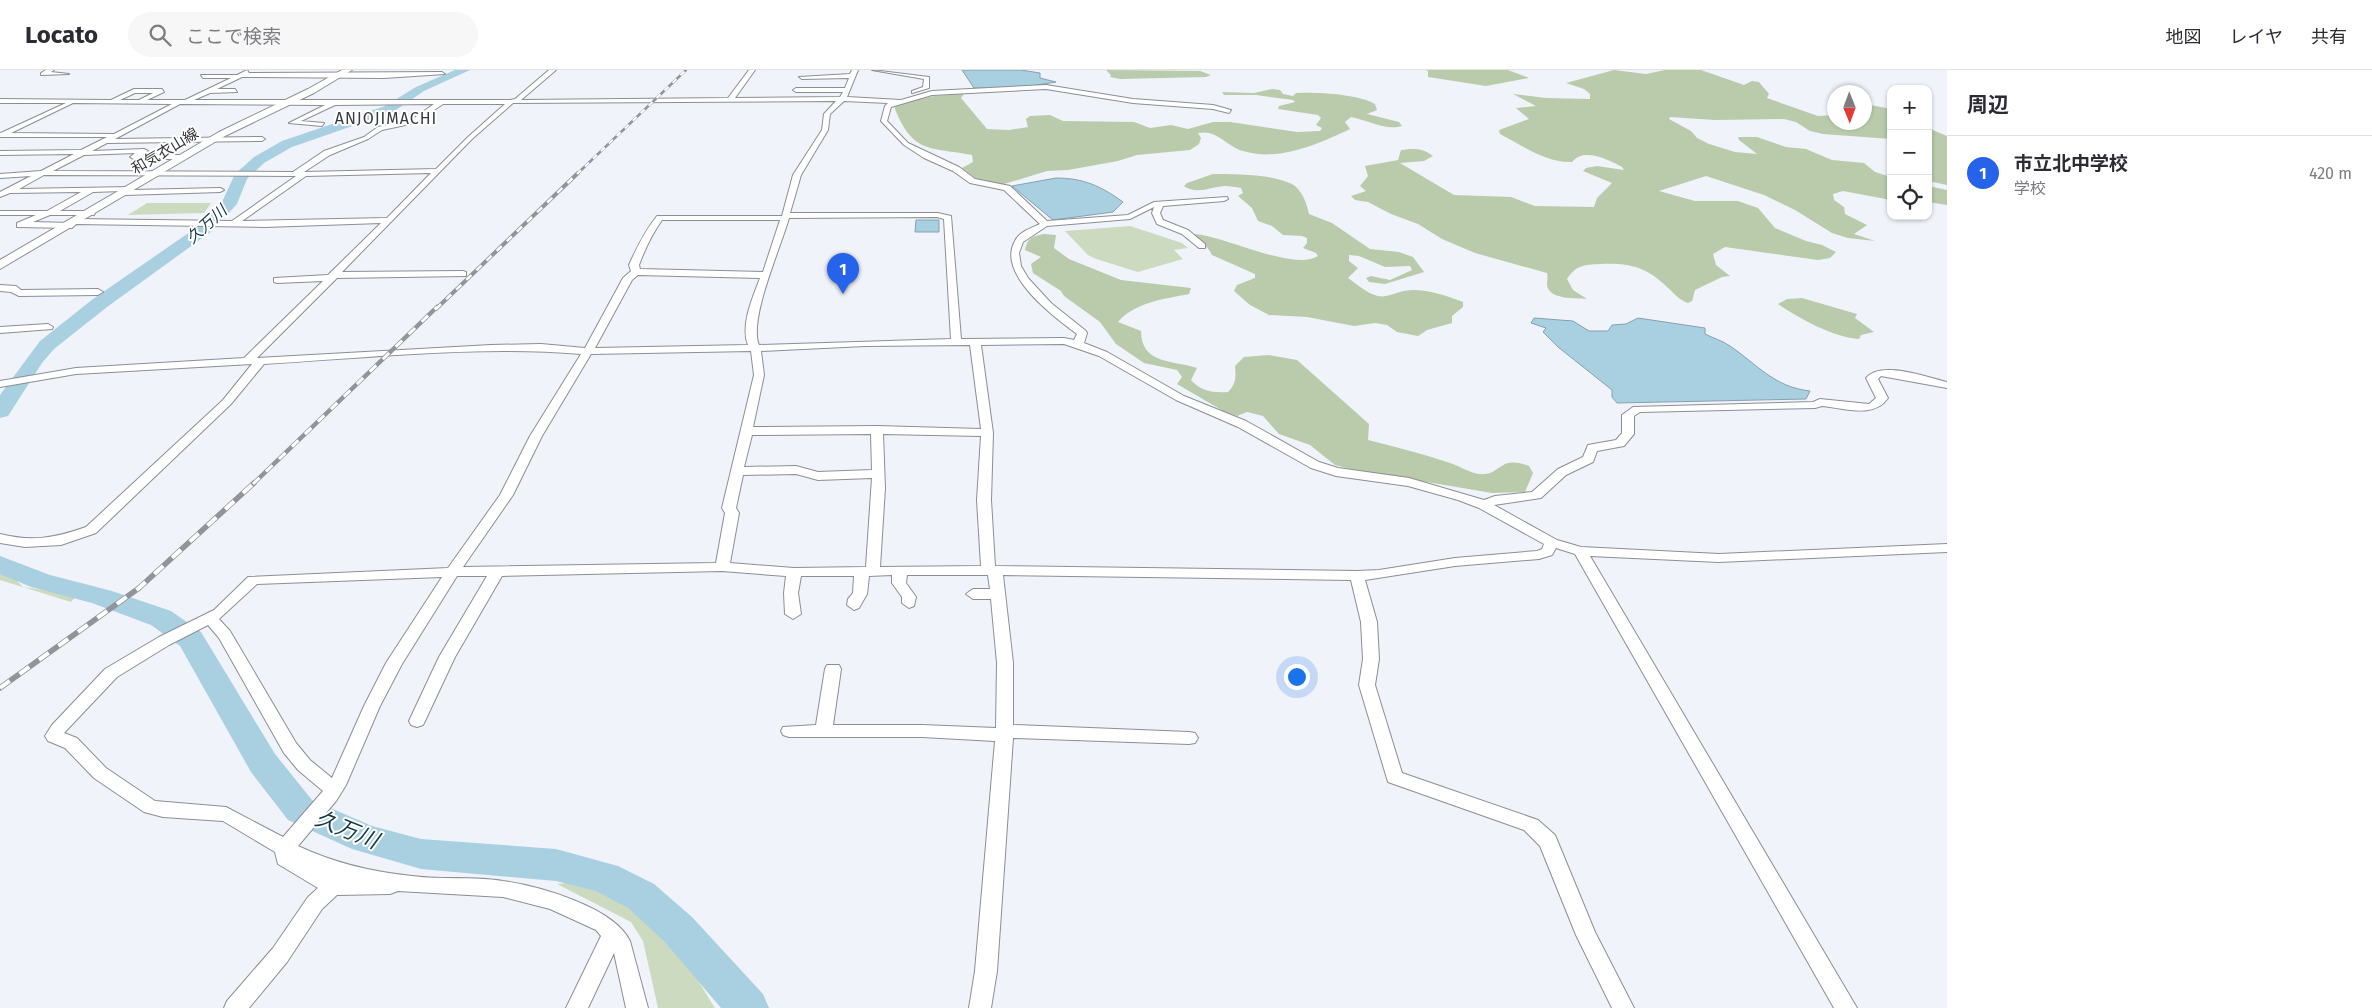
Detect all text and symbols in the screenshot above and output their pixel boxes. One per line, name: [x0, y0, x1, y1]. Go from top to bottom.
search box: [128, 12, 478, 57]
text: Locato: [25, 21, 98, 49]
icon: search: [146, 21, 174, 49]
text: ここで検索: [186, 25, 281, 48]
text: 地図: [2166, 26, 2202, 48]
text: レイヤ: [2230, 26, 2283, 48]
text: 共有: [2311, 26, 2347, 48]
north arrow: [1827, 85, 1872, 130]
map controls: [1887, 85, 1932, 220]
button: +: [1887, 85, 1932, 130]
text: 周辺: [1967, 92, 2009, 118]
district label: ANJOJIMACHI: [335, 109, 437, 128]
street label: 和気衣山線: [128, 124, 202, 178]
button: −: [1887, 130, 1932, 175]
text: 市立北中学校: [2014, 152, 2128, 175]
text: 1: [1979, 164, 1987, 183]
text: 420 m: [2309, 164, 2352, 183]
button: locate: [1887, 175, 1932, 220]
text: 学校: [2014, 179, 2046, 198]
water label: 久万川: [182, 200, 232, 247]
pin: 1: [827, 253, 859, 294]
your location: [1284, 664, 1310, 690]
water label: 久万川: [311, 805, 384, 855]

